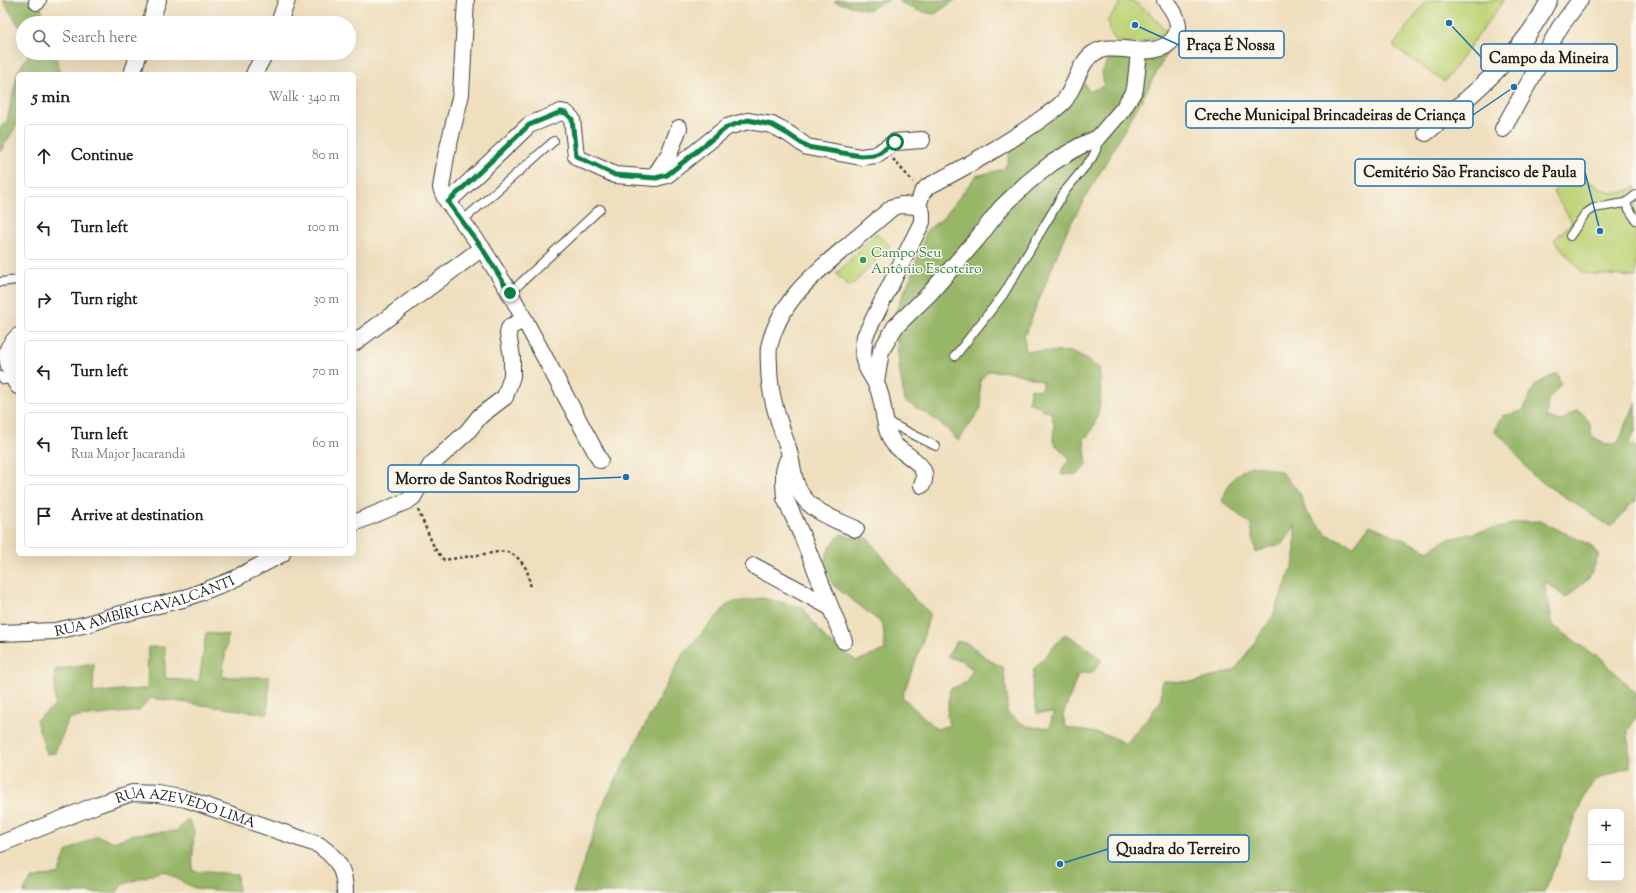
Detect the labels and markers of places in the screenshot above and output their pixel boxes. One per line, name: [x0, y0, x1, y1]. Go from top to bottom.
callout: Praça É Nossa: [1179, 31, 1284, 58]
callout: Campo da Mineira: [1481, 44, 1617, 71]
callout: Creche Municipal Brincadeiras de Criança: [1186, 101, 1473, 128]
callout: Cemitério São Francisco de Paula: [1355, 159, 1585, 186]
place label: Campo Seu Antônio Escoteiro: [871, 244, 982, 280]
marker: Campo Seu Antônio Escoteiro: [858, 255, 868, 265]
callout: Morro de Santos Rodrigues: [388, 465, 579, 492]
callout: Quadra do Terreiro: [1108, 835, 1249, 862]

